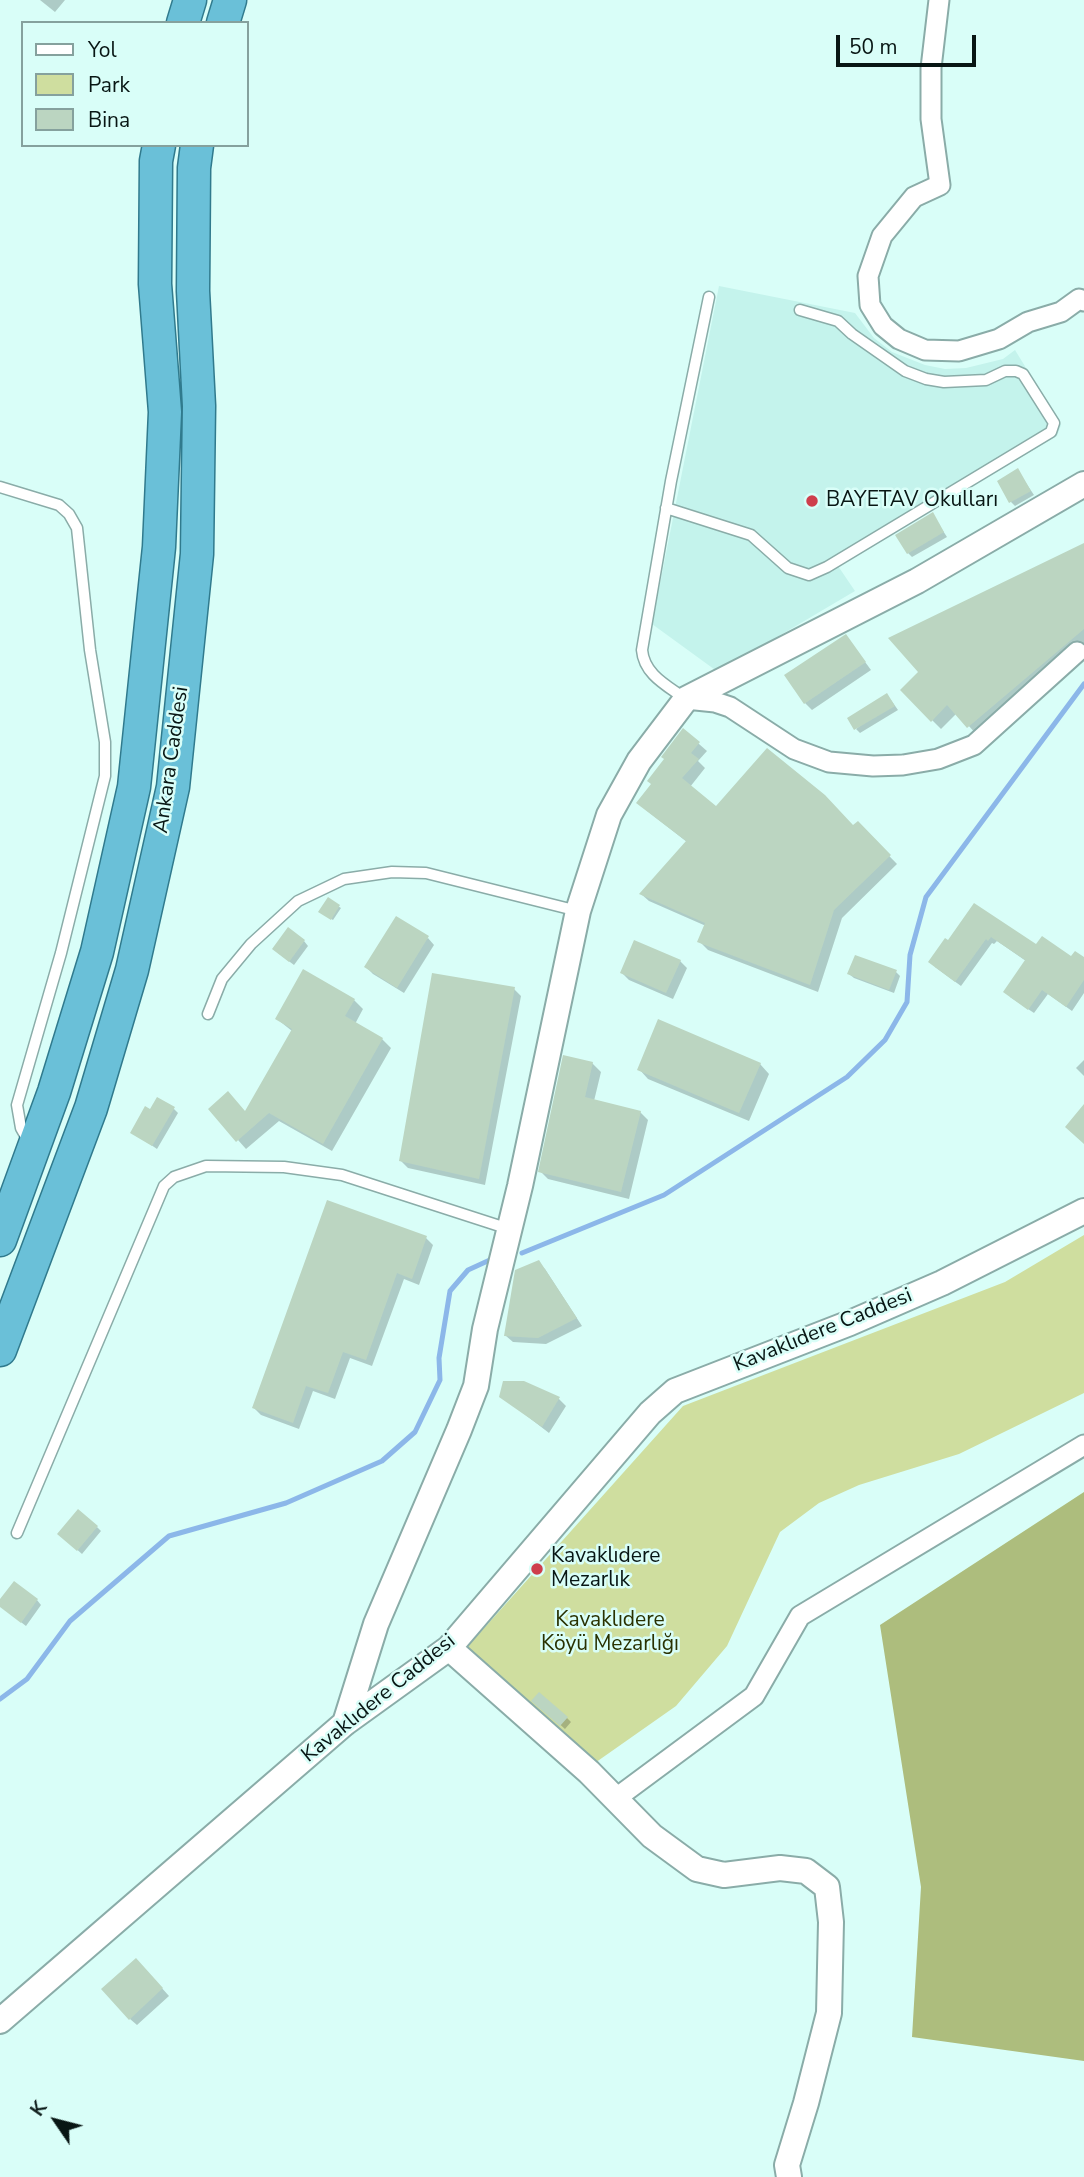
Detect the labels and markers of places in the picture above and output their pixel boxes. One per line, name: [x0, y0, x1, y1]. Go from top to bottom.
place label: BAYETAV Okulları: [826, 488, 998, 514]
marker: BAYETAV Okulları: [804, 493, 820, 509]
place label: Kavaklıdere Mezarlık: [551, 1544, 660, 1594]
marker: Kavaklıdere Mezarlık: [529, 1561, 545, 1577]

